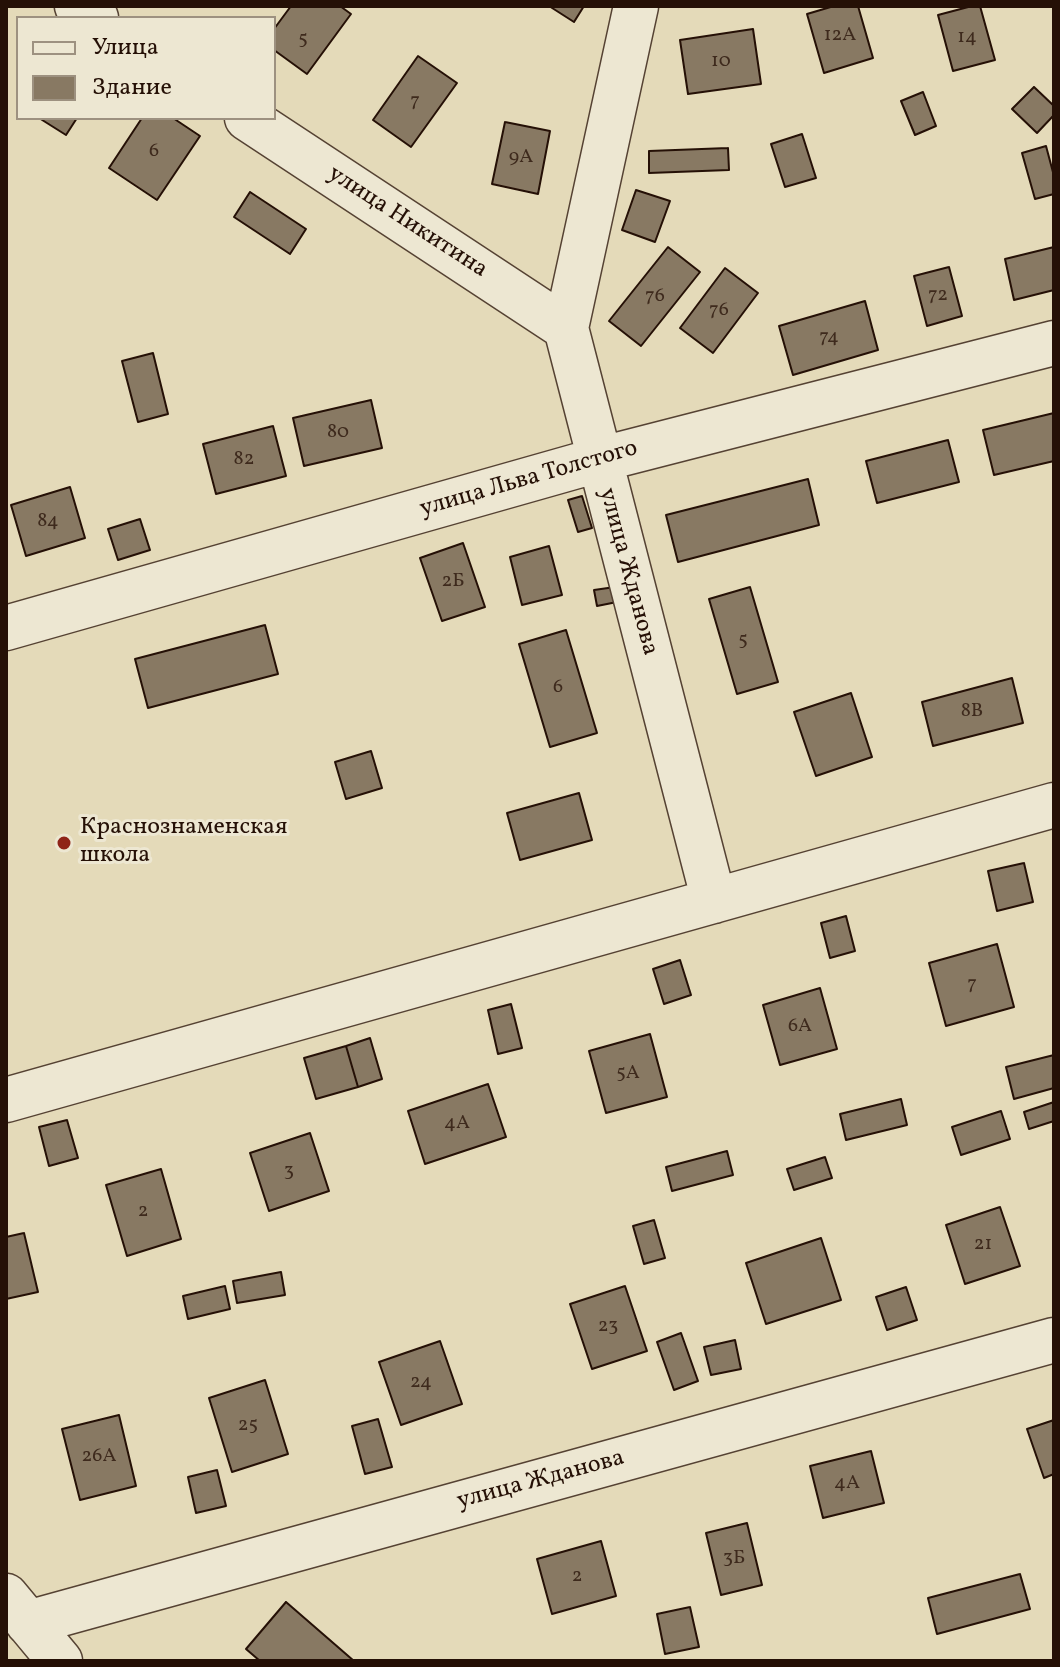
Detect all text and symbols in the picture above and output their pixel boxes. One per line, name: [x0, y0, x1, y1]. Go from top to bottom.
legend: [16, 16, 276, 120]
house number: 12А: [824, 24, 856, 48]
house number: 14: [957, 26, 977, 50]
house number: 5: [298, 28, 308, 52]
text: Улица: [92, 31, 159, 65]
house number: 10: [711, 50, 731, 74]
text: Здание: [92, 71, 172, 105]
house number: 7: [410, 90, 420, 114]
house number: 6: [149, 140, 159, 164]
house number: 9А: [509, 146, 533, 170]
street label: улица Никитина: [322, 161, 492, 285]
house number: 72: [928, 284, 948, 308]
house number: 76: [645, 285, 665, 309]
house number: 76: [709, 299, 729, 323]
house number: 74: [819, 326, 839, 350]
house number: 80: [327, 421, 349, 445]
street label: улица Льва Толстого: [417, 435, 641, 525]
house number: 82: [234, 448, 254, 472]
street label: улица Жданова: [591, 485, 663, 659]
house number: 84: [37, 510, 59, 534]
house number: 2Б: [441, 570, 465, 594]
house number: 5: [738, 629, 748, 653]
house number: 6: [553, 676, 563, 700]
house number: 8В: [961, 700, 983, 724]
place label: Краснознаменская школа: [80, 815, 287, 871]
marker: Краснознаменская школа: [55, 834, 73, 852]
house number: 7: [967, 973, 977, 997]
house number: 6А: [788, 1015, 812, 1039]
house number: 5А: [616, 1062, 640, 1086]
house number: 4А: [444, 1112, 470, 1136]
house number: 3: [284, 1160, 294, 1184]
house number: 2: [138, 1200, 148, 1224]
house number: 21: [974, 1233, 992, 1257]
house number: 23: [598, 1315, 618, 1339]
house number: 24: [410, 1371, 432, 1395]
house number: 25: [238, 1414, 258, 1438]
house number: 26А: [82, 1445, 116, 1469]
street label: улица Жданова: [454, 1445, 628, 1517]
house number: 4А: [834, 1472, 860, 1496]
house number: 3Б: [723, 1547, 745, 1571]
house number: 2: [572, 1565, 582, 1589]

